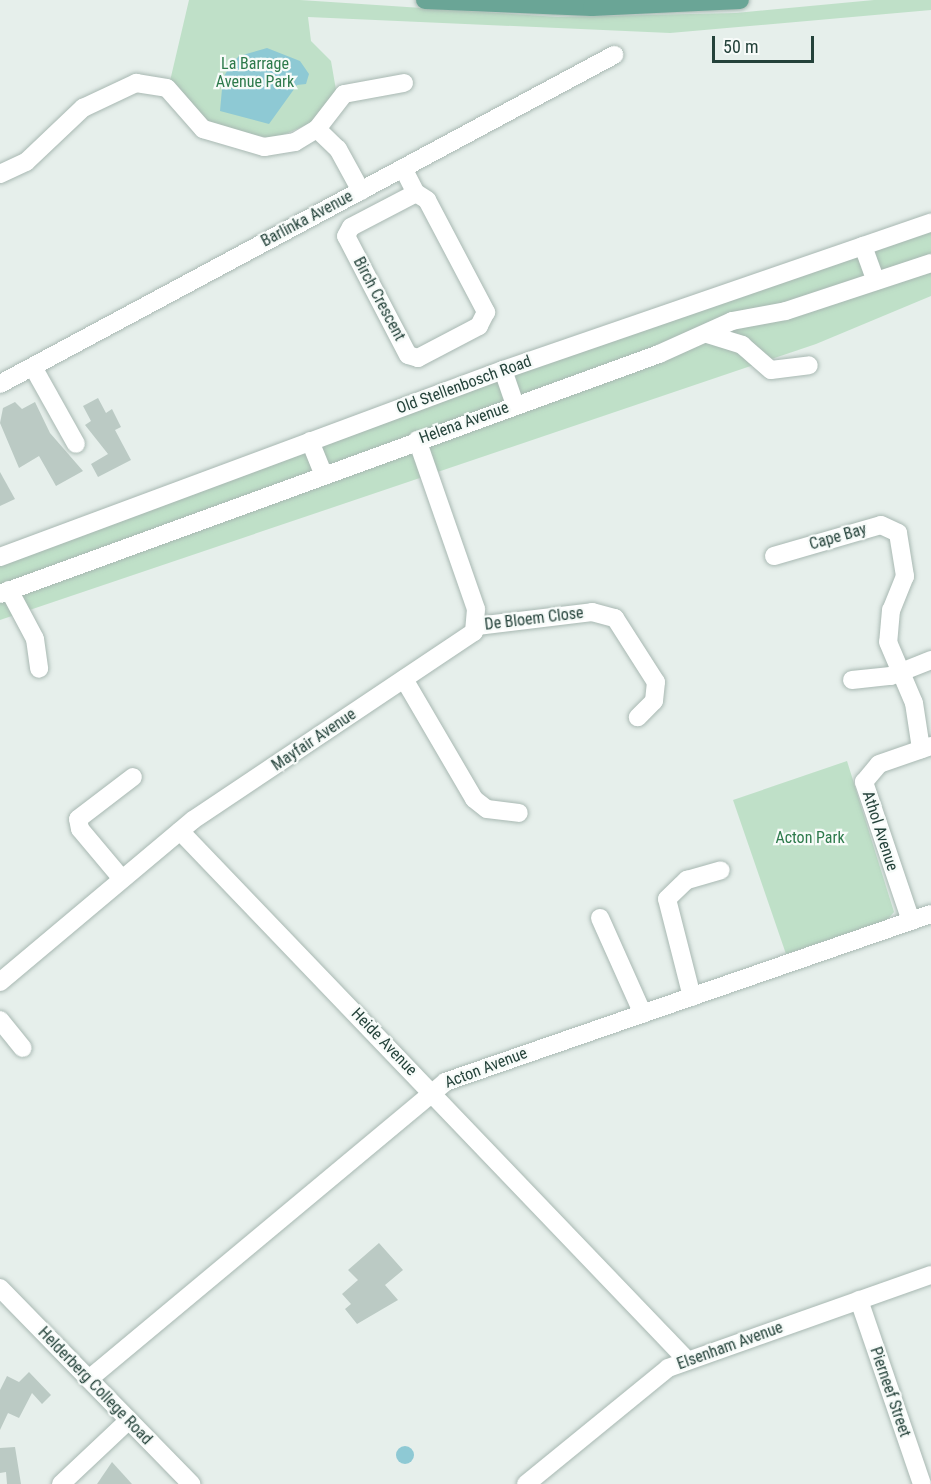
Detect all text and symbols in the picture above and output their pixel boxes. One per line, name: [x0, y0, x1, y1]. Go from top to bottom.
scale bar: [715, 24, 817, 62]
text: 50 m: [723, 36, 758, 57]
park label: La Barrage Avenue Park: [216, 54, 294, 92]
street label: Barlinka Avenue: [258, 187, 356, 251]
street label: Birch Crescent: [349, 254, 409, 344]
street label: Old Stellenbosch Road: [394, 352, 534, 418]
street label: Helena Avenue: [417, 398, 511, 448]
street label: Cape Bay: [807, 520, 869, 554]
street label: De Bloem Close: [483, 603, 585, 635]
street label: Mayfair Avenue: [268, 705, 360, 775]
street label: Athol Avenue: [858, 789, 902, 873]
park label: Acton Park: [775, 828, 845, 848]
street label: Heide Avenue: [347, 1004, 421, 1080]
street label: Acton Avenue: [442, 1044, 530, 1092]
street label: Elsenham Avenue: [674, 1318, 786, 1374]
street label: Helderberg College Road: [34, 1323, 156, 1449]
street label: Pierneef Street: [866, 1344, 914, 1440]

